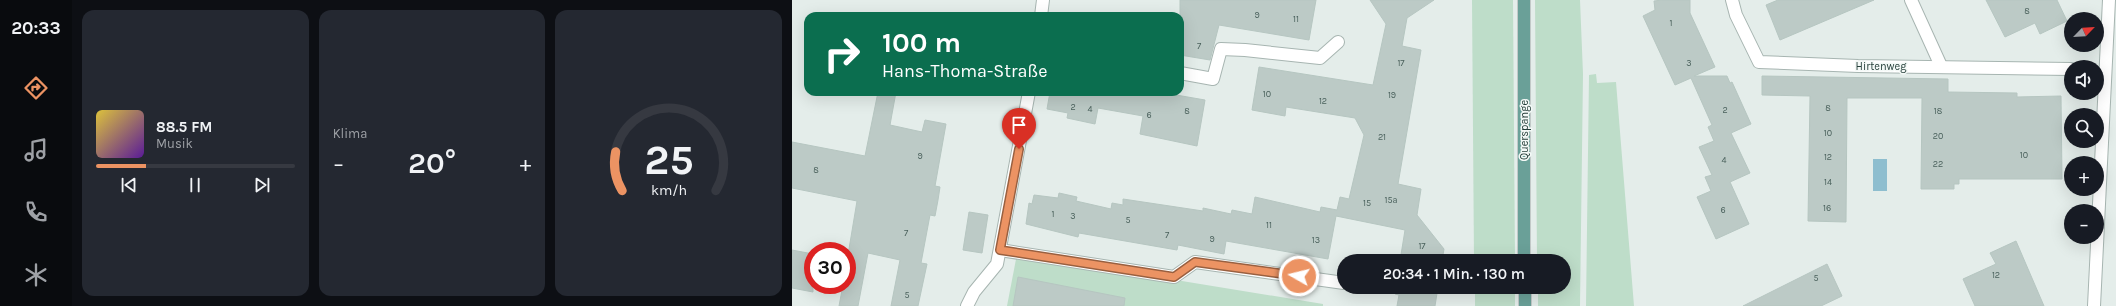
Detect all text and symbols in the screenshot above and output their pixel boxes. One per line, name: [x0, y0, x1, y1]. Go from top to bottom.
house number: 8: [2024, 6, 2030, 16]
house number: 9: [1254, 10, 1260, 20]
north arrow: [2064, 12, 2104, 52]
map controls: [2064, 12, 2104, 244]
house number: 11: [1293, 14, 1299, 24]
text: 20:33: [11, 17, 61, 39]
house number: 1: [1670, 18, 1673, 28]
text: 100 m: [882, 26, 961, 59]
icon: right: [816, 28, 868, 80]
house number: 7: [1197, 41, 1202, 51]
house number: 17: [1397, 58, 1405, 68]
house number: 3: [1686, 58, 1692, 68]
text: Hans-Thoma-Straße: [882, 60, 1048, 82]
street label: Hirtenweg: [1856, 60, 1907, 73]
button: sound: [2064, 60, 2104, 100]
icon: directions: [22, 74, 50, 102]
house number: 10: [1263, 89, 1271, 99]
house number: 19: [1388, 90, 1396, 100]
house number: 12: [1319, 96, 1327, 106]
street label: Querspange: [1518, 100, 1531, 160]
house number: 2: [1070, 102, 1076, 112]
house number: 8: [1825, 103, 1831, 113]
house number: 4: [1087, 104, 1093, 114]
house number: 2: [1722, 105, 1728, 115]
house number: 8: [1184, 106, 1190, 116]
house number: 18: [1934, 106, 1943, 116]
pin: [1002, 108, 1036, 149]
button: search: [2064, 108, 2104, 148]
house number: 6: [1146, 110, 1152, 120]
icon: arrive: [1008, 114, 1030, 136]
text: 88.5 FM: [156, 118, 212, 136]
text: Klima: [333, 126, 367, 141]
house number: 10: [1824, 128, 1832, 138]
house number: 20: [1933, 131, 1943, 141]
house number: 21: [1378, 132, 1386, 142]
icon: music: [22, 136, 50, 164]
text: Musik: [156, 136, 193, 151]
text: 25: [644, 136, 693, 184]
text: 20°: [408, 145, 456, 181]
house number: 10: [2020, 150, 2028, 160]
text: −: [333, 151, 344, 177]
text: +: [520, 151, 531, 177]
house number: 9: [917, 151, 923, 161]
house number: 12: [1824, 152, 1832, 162]
house number: 4: [1721, 155, 1727, 165]
button: +: [2064, 156, 2104, 196]
house number: 22: [1933, 159, 1943, 169]
house number: 8: [813, 165, 819, 175]
icon: previous: [118, 174, 140, 196]
icon: pause: [184, 174, 206, 196]
icon: next: [251, 174, 273, 196]
house number: 14: [1824, 177, 1832, 187]
text: km/h: [651, 182, 687, 199]
house number: 15a: [1384, 195, 1398, 205]
icon: phone: [22, 198, 50, 226]
house number: 15: [1363, 198, 1371, 208]
house number: 16: [1823, 203, 1831, 213]
button: −: [2064, 204, 2104, 244]
house number: 6: [1720, 205, 1726, 215]
house number: 1: [1052, 209, 1055, 219]
house number: 3: [1070, 211, 1076, 221]
house number: 5: [1125, 215, 1131, 225]
house number: 11: [1266, 220, 1272, 230]
house number: 7: [904, 228, 909, 238]
house number: 7: [1165, 230, 1170, 240]
house number: 9: [1209, 234, 1215, 244]
house number: 13: [1312, 235, 1320, 245]
house number: 17: [1418, 241, 1426, 251]
speed limit sign: 30: [804, 242, 856, 294]
position arrow: [1278, 255, 1320, 297]
icon: climate: [22, 261, 50, 289]
text: 20:34 · 1 Min. · 130 m: [1383, 265, 1525, 283]
house number: 12: [1992, 270, 2000, 280]
house number: 5: [1813, 273, 1819, 283]
house number: 5: [904, 290, 910, 300]

